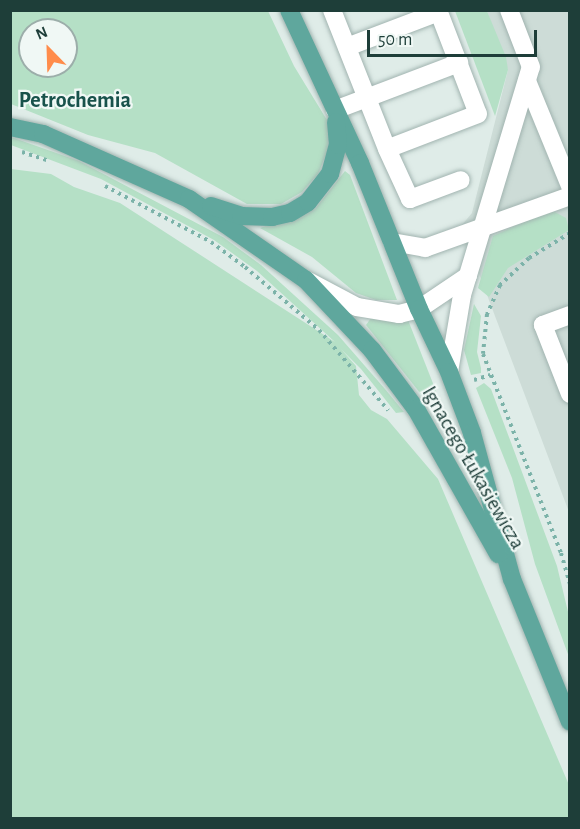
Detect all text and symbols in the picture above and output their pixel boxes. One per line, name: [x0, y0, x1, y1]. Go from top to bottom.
north arrow: [18, 18, 78, 78]
scale bar: [370, 18, 540, 56]
text: N: [34, 24, 50, 43]
text: 50 m: [378, 31, 412, 49]
district label: Petrochemia: [19, 88, 131, 114]
street label: Ignacego Łukasiewicza: [416, 382, 530, 554]

